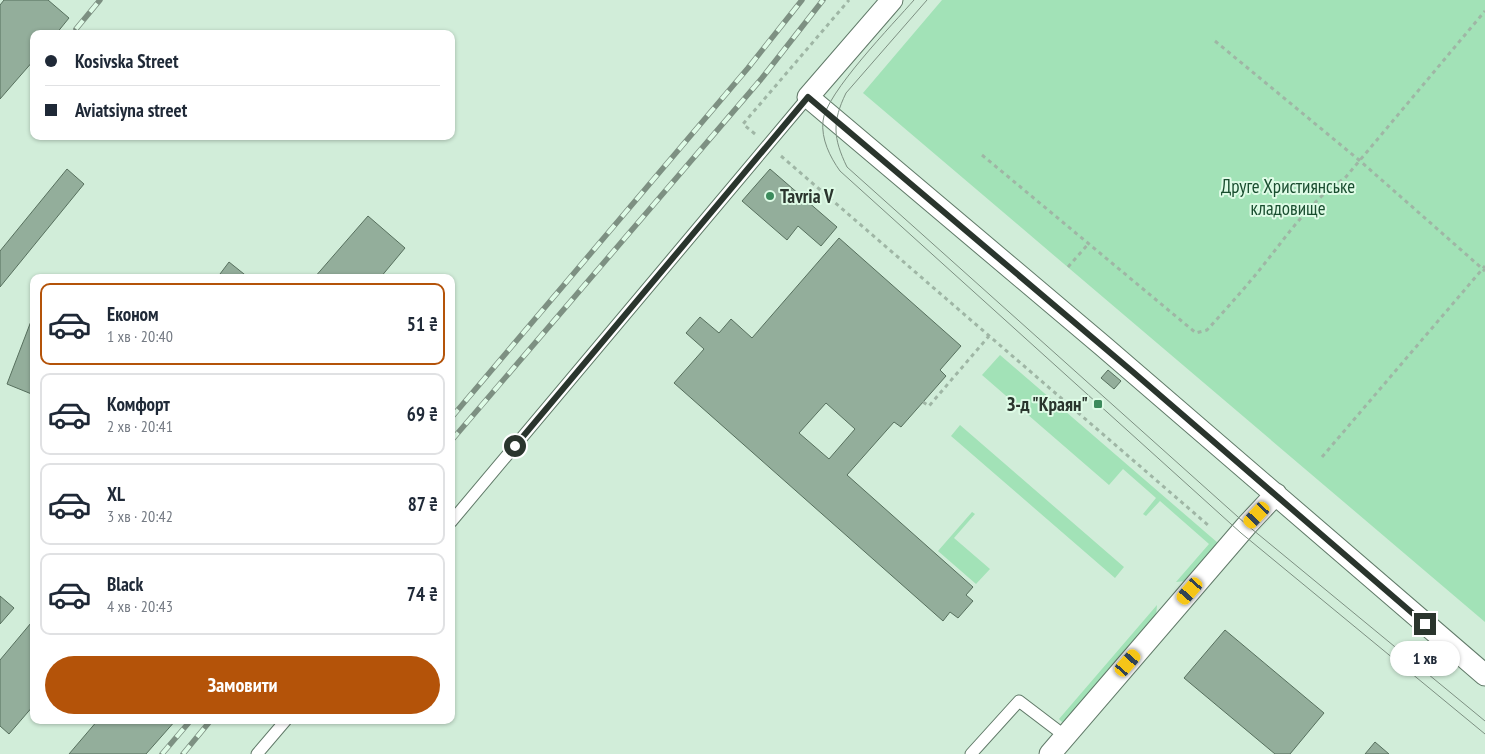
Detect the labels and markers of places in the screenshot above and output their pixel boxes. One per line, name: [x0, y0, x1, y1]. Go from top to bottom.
place label: Tavria V: [780, 184, 834, 208]
marker: Tavria V: [764, 190, 776, 202]
place label: З-д "Краян": [1007, 392, 1088, 416]
marker: З-д "Краян": [1092, 398, 1104, 410]

